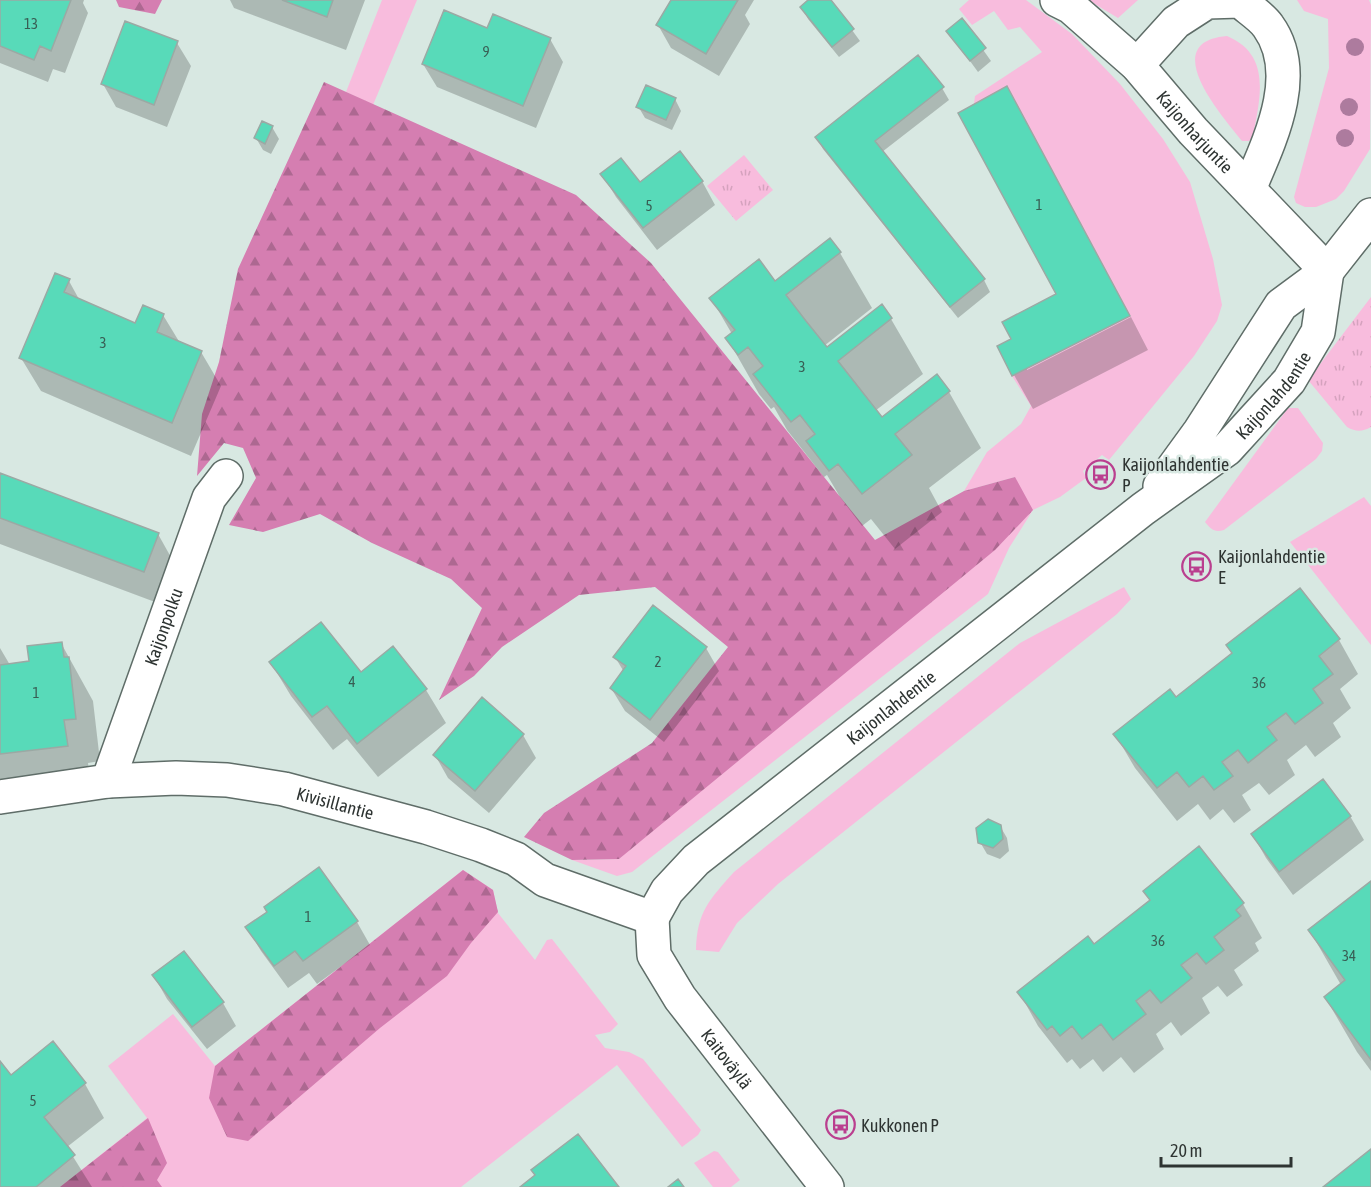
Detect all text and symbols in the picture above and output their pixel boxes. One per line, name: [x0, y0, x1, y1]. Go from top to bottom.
house number: 13: [24, 15, 38, 32]
house number: 9: [482, 43, 490, 60]
street label: Kaijonharjuntie: [1153, 86, 1238, 177]
house number: 1: [1035, 196, 1043, 213]
house number: 5: [645, 197, 653, 214]
house number: 3: [99, 334, 107, 351]
street label: Kaijonlahdentie: [1231, 348, 1315, 443]
house number: 3: [798, 358, 806, 375]
place label: Kaijonlahdentie P: [1122, 454, 1229, 496]
bus stop icon: Kaijonlahdentie P: [1085, 458, 1117, 490]
place label: Kaijonlahdentie E: [1218, 546, 1325, 588]
bus stop icon: Kaijonlahdentie E: [1181, 550, 1213, 582]
street label: Kaijonpolku: [140, 585, 187, 668]
house number: 2: [654, 653, 662, 670]
street label: Kaijonlahdentie: [842, 666, 939, 748]
house number: 4: [348, 673, 356, 690]
house number: 36: [1252, 674, 1266, 691]
house number: 1: [32, 684, 40, 701]
street label: Kivisillantie: [294, 782, 376, 823]
house number: 1: [304, 908, 312, 925]
house number: 36: [1151, 932, 1165, 949]
house number: 34: [1342, 947, 1356, 964]
street label: Kaitoväylä: [697, 1024, 757, 1093]
house number: 5: [29, 1092, 37, 1109]
bus stop icon: Kukkonen P: [824, 1109, 856, 1141]
place label: Kukkonen P: [861, 1115, 939, 1136]
scale bar: [1161, 1130, 1292, 1168]
text: 20 m: [1170, 1140, 1202, 1161]

